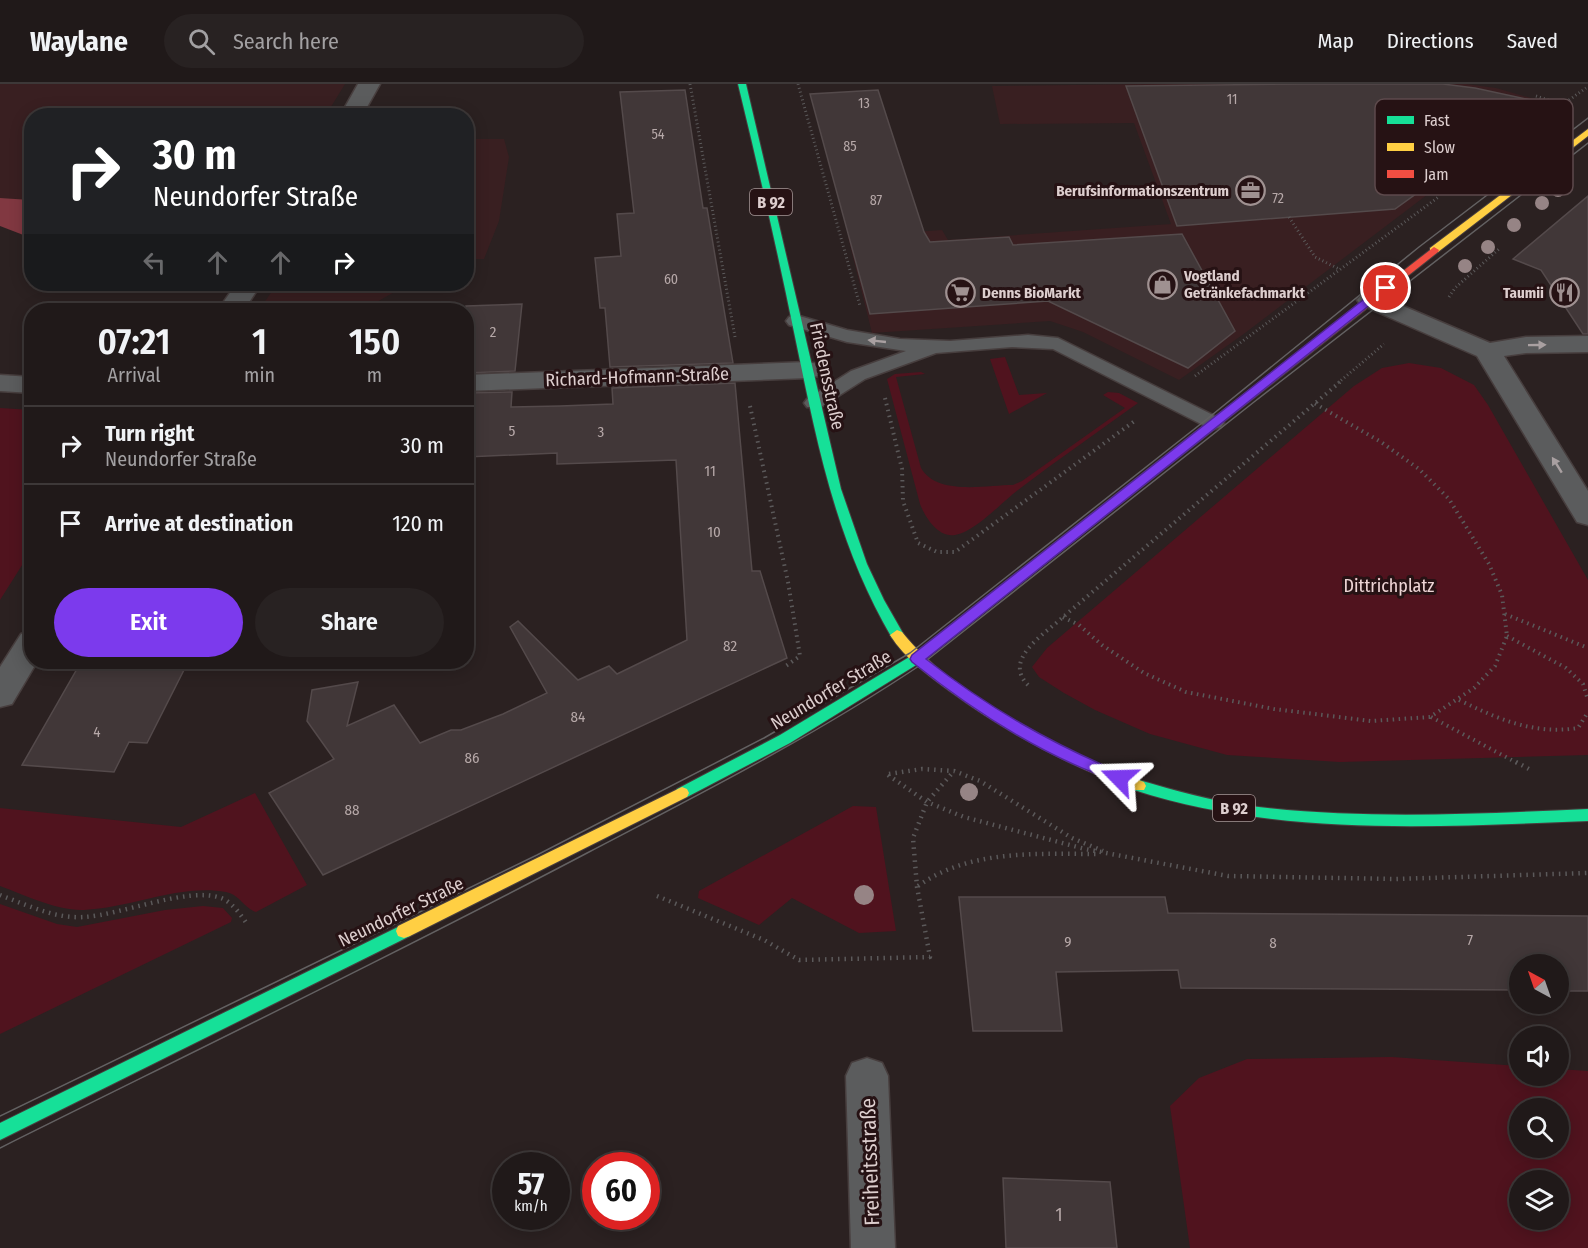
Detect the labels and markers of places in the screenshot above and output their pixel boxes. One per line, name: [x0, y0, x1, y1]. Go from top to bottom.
office icon: Berufsinformationszentrum: [1234, 175, 1266, 207]
place label: Berufsinformationszentrum: [1056, 182, 1229, 200]
pin: [1360, 262, 1411, 313]
place label: Vogtland Getränkefachmarkt: [1183, 267, 1306, 302]
shop icon: Vogtland Getränkefachmarkt: [1147, 269, 1179, 301]
supermarket icon: Denns BioMarkt: [945, 277, 977, 309]
restaurant icon: Taumii: [1549, 277, 1581, 309]
place label: Denns BioMarkt: [982, 284, 1082, 302]
place label: Taumii: [1503, 284, 1544, 302]

